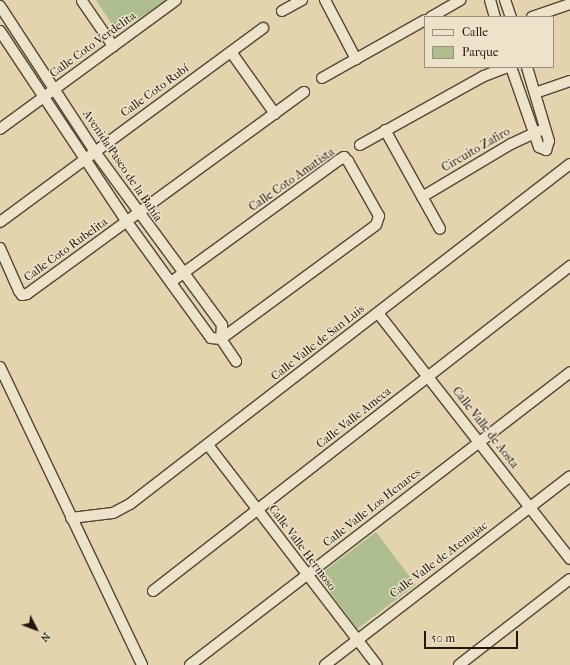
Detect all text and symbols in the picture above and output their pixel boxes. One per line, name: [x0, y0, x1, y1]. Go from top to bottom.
street label: Calle Coto Verdelita: [47, 9, 139, 81]
legend: [424, 16, 554, 68]
text: Calle: [462, 25, 488, 39]
text: Parque: [462, 45, 499, 59]
street label: Calle Coto Rubí: [118, 61, 192, 121]
street label: Avenida Paseo de la Bahía: [79, 107, 165, 225]
street label: Circuito Zafiro: [439, 125, 513, 175]
street label: Calle Coto Amatista: [246, 145, 338, 215]
street label: Calle Coto Rubelita: [21, 215, 111, 285]
street label: Calle Valle de San Luis: [268, 302, 368, 384]
street label: Calle Valle Ameca: [314, 384, 394, 452]
street label: Calle Valle de Aosta: [449, 384, 521, 472]
street label: Calle Valle Los Henares: [320, 465, 424, 551]
street label: Calle Valle Hermoso: [265, 502, 339, 594]
street label: Calle Valle de Atemajac: [387, 519, 491, 601]
north arrow: [16, 609, 56, 649]
scale bar: [426, 623, 520, 649]
text: N: [38, 630, 53, 645]
text: 50 m: [431, 631, 455, 645]

